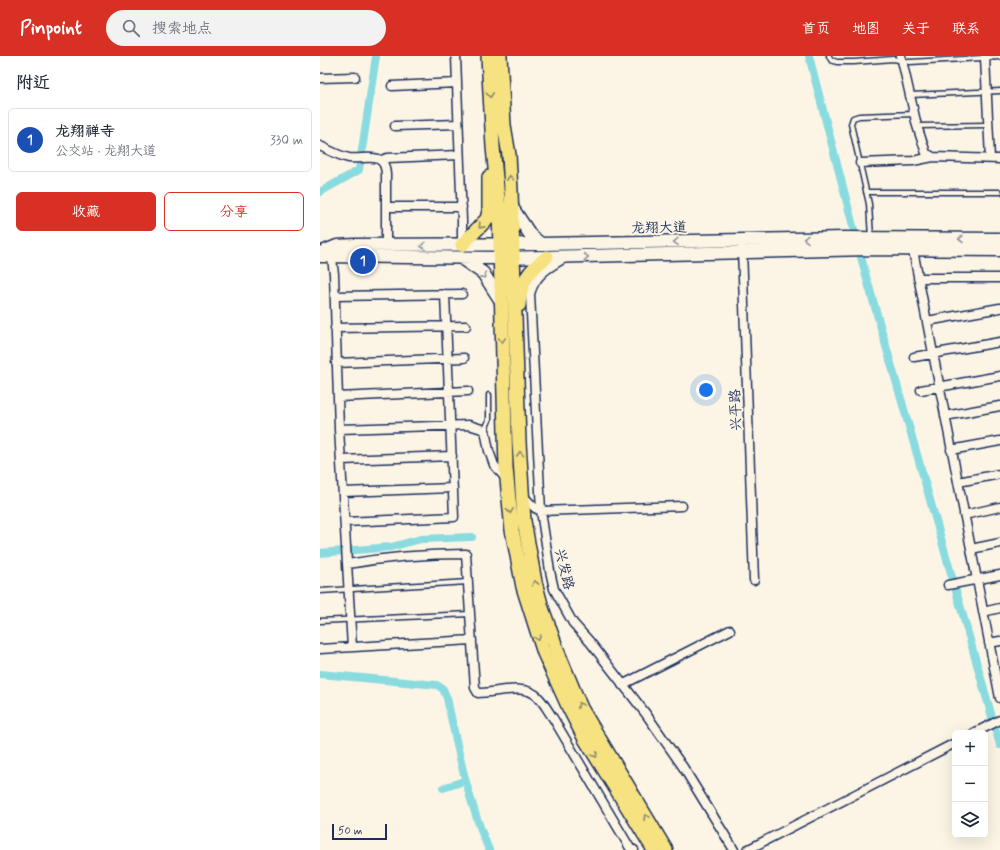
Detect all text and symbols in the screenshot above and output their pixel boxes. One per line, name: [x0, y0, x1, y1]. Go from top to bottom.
search box: [106, 10, 386, 46]
text: Pinpoint: [20, 16, 82, 41]
icon: search: [120, 17, 142, 39]
text: 搜索地点: [152, 19, 212, 39]
text: 首页: [802, 20, 830, 38]
text: 地图: [852, 20, 880, 38]
text: 关于: [902, 20, 930, 38]
text: 联系: [952, 20, 980, 38]
text: 附近: [16, 72, 50, 94]
one-way arrow: [485, 92, 494, 98]
text: 龙翔禅寺: [55, 122, 115, 142]
text: 1: [27, 132, 33, 149]
text: 330 m: [270, 132, 303, 149]
text: 公交站 · 龙翔大道: [55, 143, 156, 160]
one-way arrow: [506, 175, 515, 181]
button: 收藏: [16, 192, 156, 231]
button: 分享: [164, 192, 304, 231]
street label: 龙翔大道: [631, 219, 687, 237]
one-way arrow: [478, 221, 486, 229]
one-way arrow: [803, 235, 809, 243]
one-way arrow: [958, 235, 964, 243]
one-way arrow: [673, 238, 679, 246]
one-way arrow: [420, 241, 426, 250]
pin: 1: [350, 246, 376, 276]
one-way arrow: [583, 252, 589, 261]
one-way arrow: [480, 271, 487, 279]
one-way arrow: [498, 337, 506, 343]
your location: [696, 380, 716, 400]
street label: 兴平路: [726, 389, 746, 431]
one-way arrow: [515, 451, 524, 457]
one-way arrow: [505, 508, 514, 514]
street label: 兴发路: [550, 547, 578, 592]
one-way arrow: [532, 580, 540, 586]
one-way arrow: [534, 634, 542, 641]
one-way arrow: [577, 701, 585, 709]
map controls: [952, 730, 988, 838]
button: +: [952, 730, 988, 766]
one-way arrow: [590, 751, 598, 758]
button: −: [952, 766, 988, 802]
button: layers: [952, 802, 988, 838]
one-way arrow: [643, 814, 651, 821]
scale bar: [332, 822, 387, 841]
text: 50 m: [338, 824, 363, 838]

